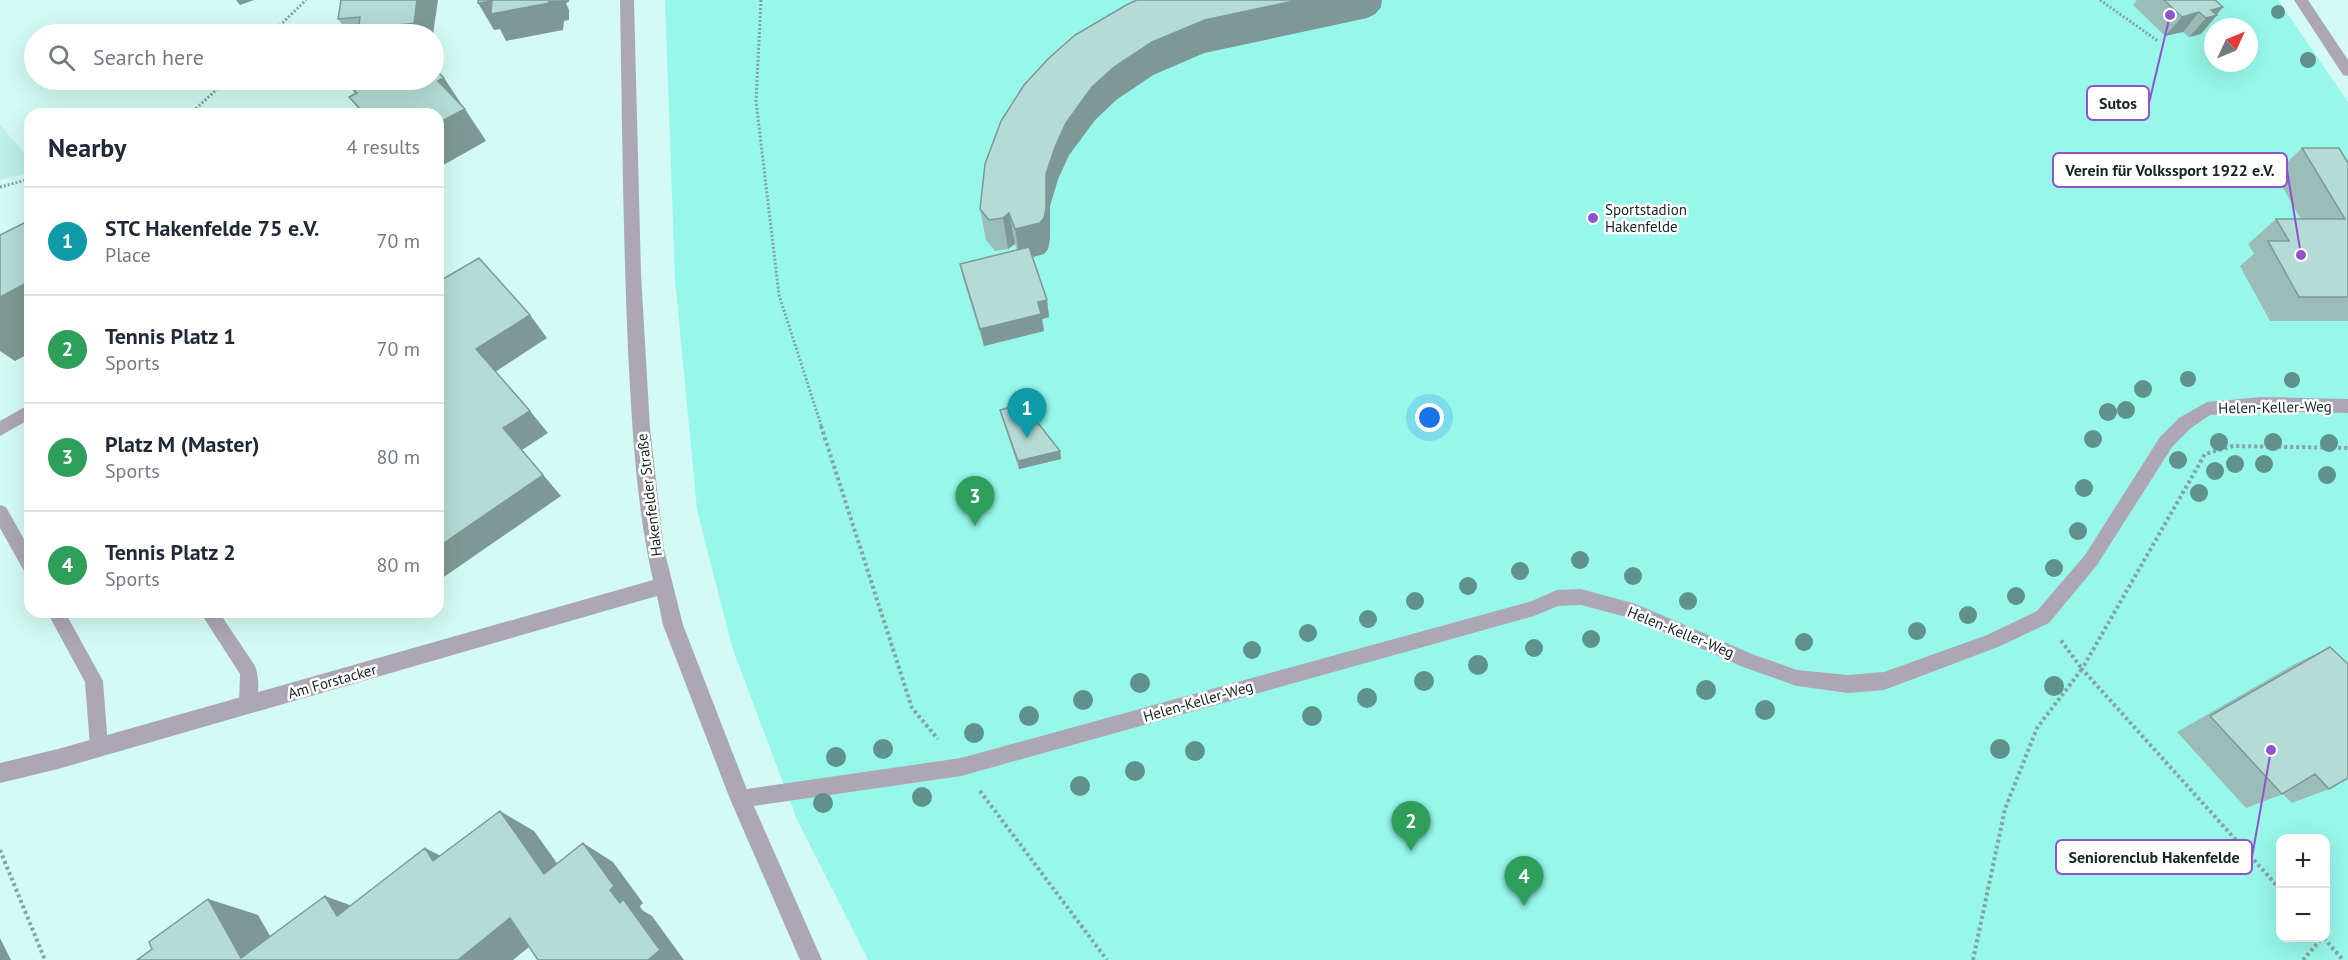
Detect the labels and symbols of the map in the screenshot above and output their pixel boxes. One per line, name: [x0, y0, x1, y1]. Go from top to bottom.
north arrow: [2204, 18, 2258, 72]
callout: Sutos: [2087, 86, 2149, 120]
text: Sutos: [2099, 93, 2137, 113]
callout: Verein für Volkssport 1922 e.V.: [2053, 153, 2287, 187]
text: Verein für Volkssport 1922 e.V.: [2064, 160, 2275, 180]
place label: Sportstadion Hakenfelde: [1605, 200, 1687, 236]
marker: Sportstadion Hakenfelde: [1586, 211, 1600, 225]
pin: 1: [1008, 388, 1046, 438]
street label: Helen-Keller-Weg: [2218, 397, 2332, 417]
your location: [1415, 403, 1444, 432]
street label: Hakenfelder Straße: [632, 432, 666, 558]
pin: 3: [956, 476, 994, 526]
street label: Helen-Keller-Weg: [1625, 602, 1737, 662]
street label: Am Forstacker: [286, 659, 378, 703]
street label: Helen-Keller-Weg: [1141, 676, 1255, 726]
pin: 2: [1392, 802, 1430, 851]
callout: Seniorenclub Hakenfelde: [2056, 840, 2252, 874]
text: Seniorenclub Hakenfelde: [2068, 847, 2240, 867]
pin: 4: [1504, 856, 1544, 906]

